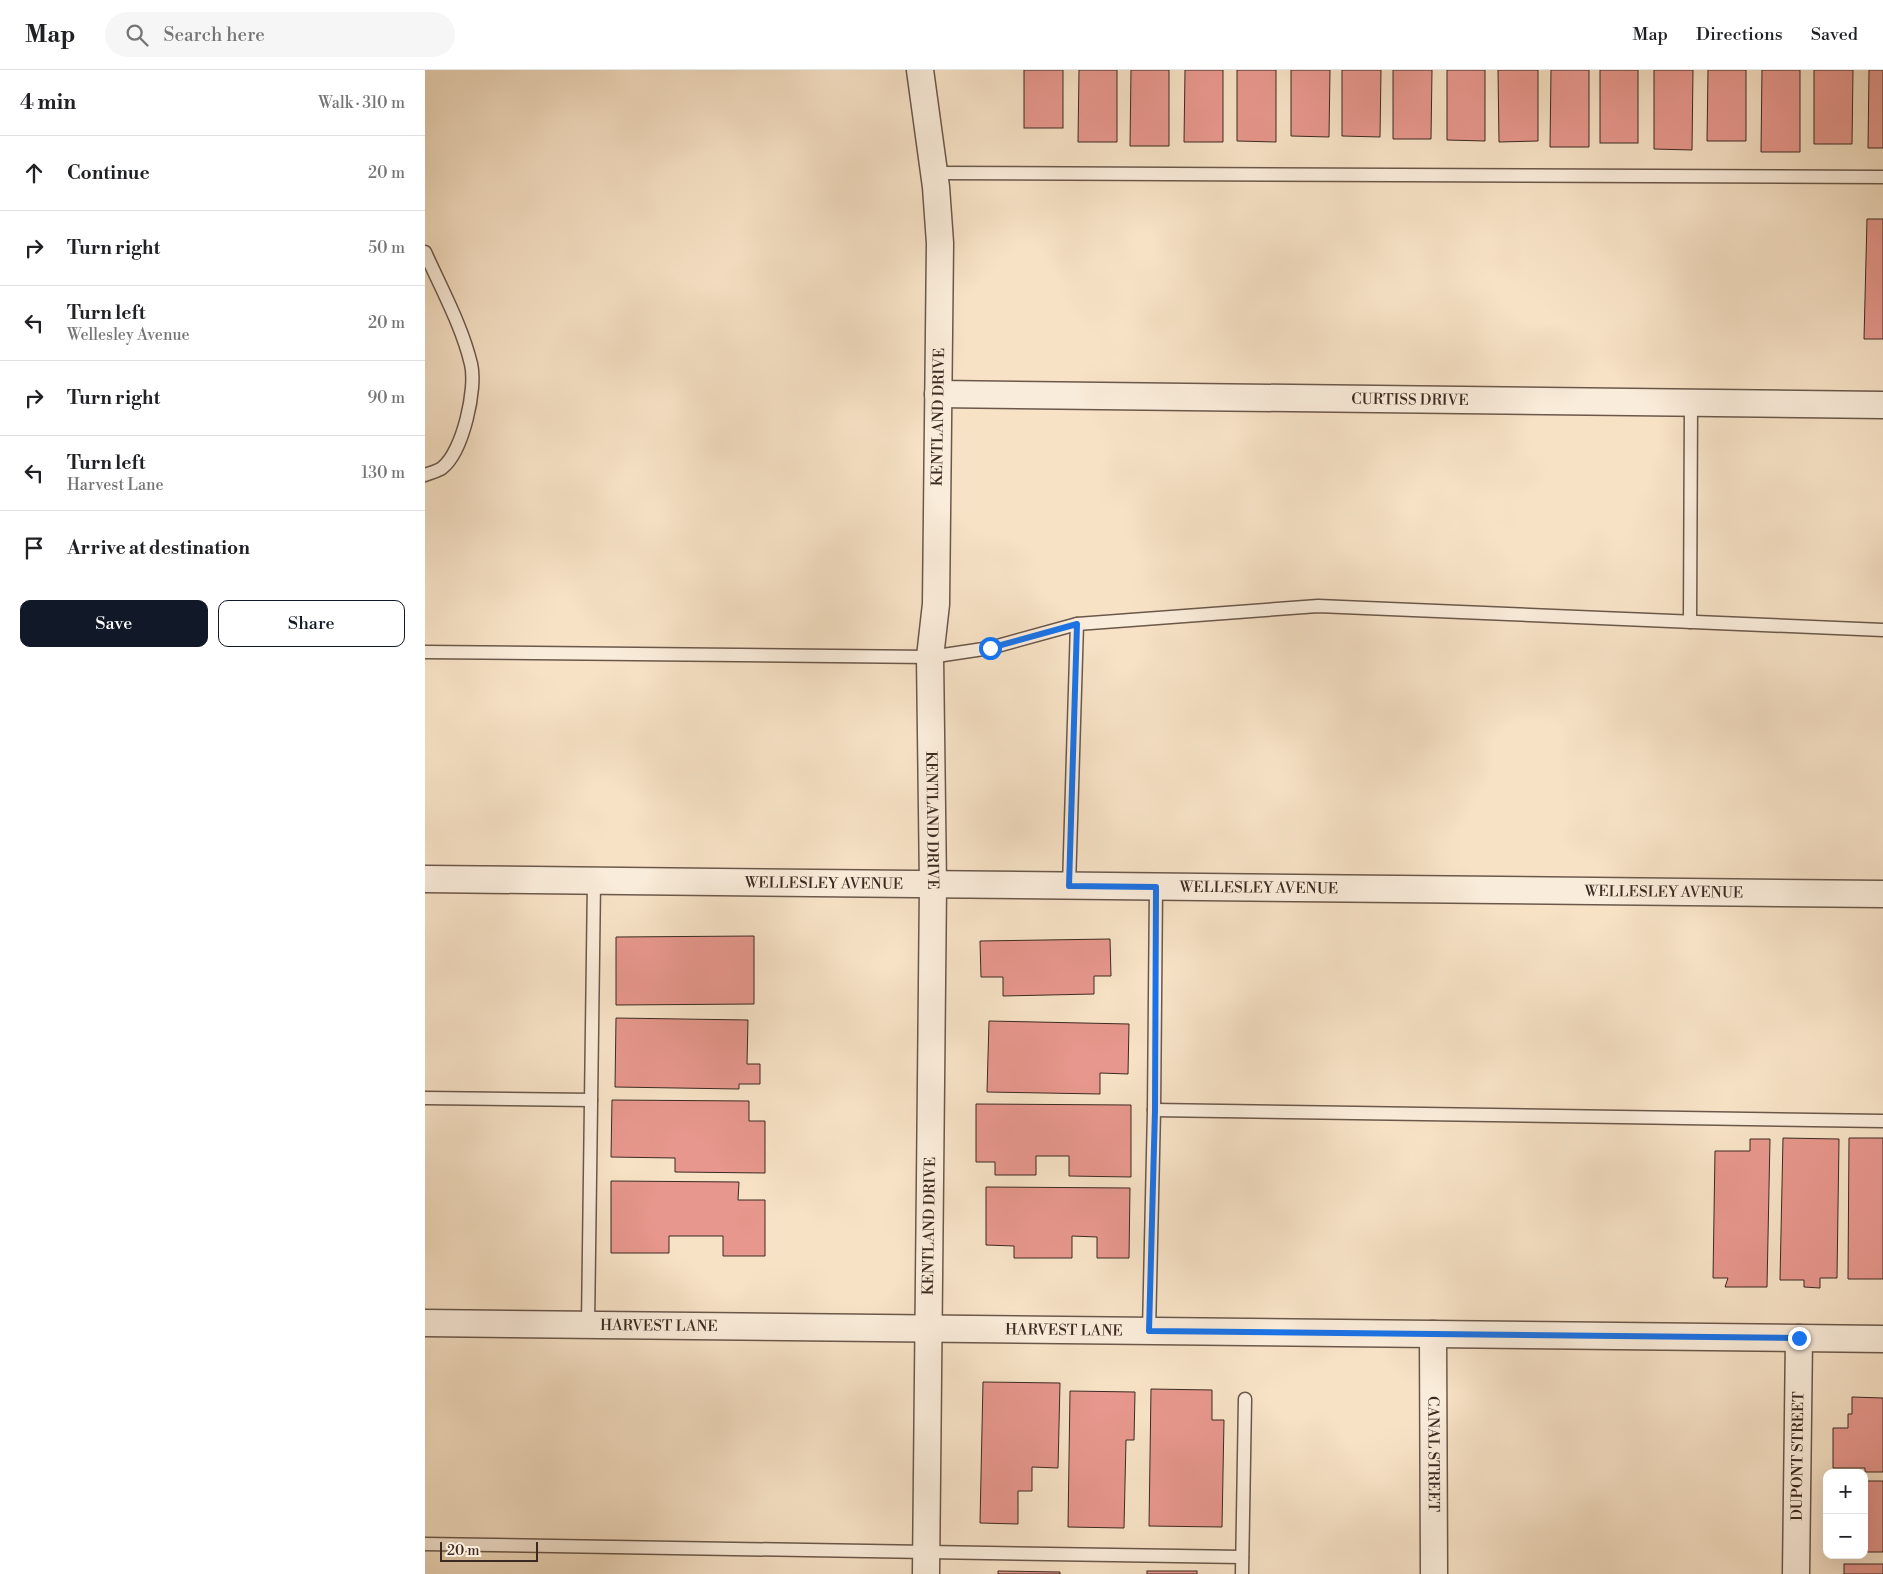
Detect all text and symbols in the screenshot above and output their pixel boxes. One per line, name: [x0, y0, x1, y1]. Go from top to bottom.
search box: [105, 12, 455, 57]
text: Map: [25, 20, 75, 50]
icon: search: [123, 21, 151, 49]
text: Search here: [163, 23, 265, 47]
text: Map: [1632, 23, 1668, 46]
text: Directions: [1696, 23, 1783, 46]
text: Saved: [1811, 23, 1858, 46]
text: 4 min: [20, 90, 76, 116]
text: Walk · 310 m: [318, 93, 405, 113]
icon: ahead: [20, 159, 48, 187]
text: Continue: [67, 161, 150, 185]
text: 20 m: [368, 163, 405, 183]
icon: right: [20, 234, 48, 262]
text: Turn right: [67, 236, 160, 260]
text: 50 m: [368, 238, 405, 258]
text: Turn left: [67, 301, 146, 325]
icon: left: [20, 309, 48, 337]
text: 20 m: [368, 313, 405, 333]
text: Wellesley Avenue: [67, 325, 190, 345]
street label: KENTLAND DRIVE: [928, 348, 949, 486]
icon: right: [20, 384, 48, 412]
text: Turn right: [67, 386, 160, 410]
text: 90 m: [367, 388, 405, 408]
street label: CURTISS DRIVE: [1351, 390, 1469, 410]
text: Turn left: [67, 451, 146, 475]
icon: left: [20, 459, 48, 487]
text: 130 m: [361, 463, 405, 483]
text: Harvest Lane: [67, 475, 164, 495]
icon: arrive: [20, 534, 48, 562]
text: Arrive at destination: [67, 536, 250, 560]
button: Save: [20, 600, 208, 647]
button: Share: [218, 600, 405, 647]
route start: [979, 637, 1002, 660]
street label: KENTLAND DRIVE: [921, 751, 942, 890]
street label: WELLESLEY AVENUE: [744, 873, 903, 894]
street label: WELLESLEY AVENUE: [1179, 878, 1338, 898]
street label: WELLESLEY AVENUE: [1584, 882, 1743, 903]
street label: KENTLAND DRIVE: [919, 1157, 940, 1295]
street label: HARVEST LANE: [600, 1316, 718, 1336]
street label: HARVEST LANE: [1005, 1320, 1123, 1341]
route end: [1788, 1327, 1811, 1350]
street label: DUPONT STREET: [1788, 1391, 1808, 1521]
street label: CANAL STREET: [1423, 1396, 1443, 1512]
map controls: [1823, 1469, 1868, 1559]
button: +: [1823, 1469, 1868, 1514]
button: −: [1823, 1514, 1868, 1559]
scale bar: [440, 1539, 537, 1562]
text: 20 m: [447, 1542, 479, 1560]

